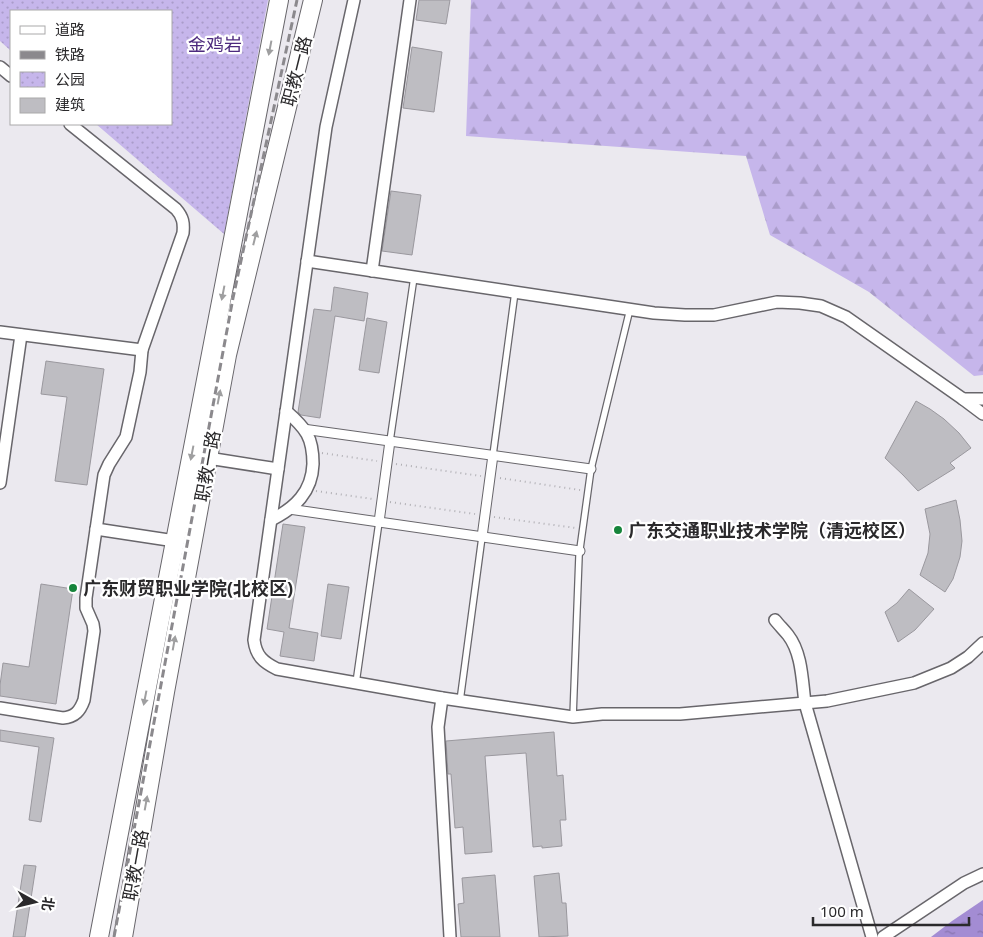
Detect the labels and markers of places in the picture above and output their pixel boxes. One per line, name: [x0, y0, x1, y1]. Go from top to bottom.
place label: 广东交通职业技术学院（清远校区）: [628, 518, 916, 542]
marker: 广东交通职业技术学院（清远校区）: [612, 524, 624, 536]
place label: 广东财贸职业学院(北校区): [83, 576, 293, 600]
marker: 广东财贸职业学院(北校区): [67, 582, 79, 594]

